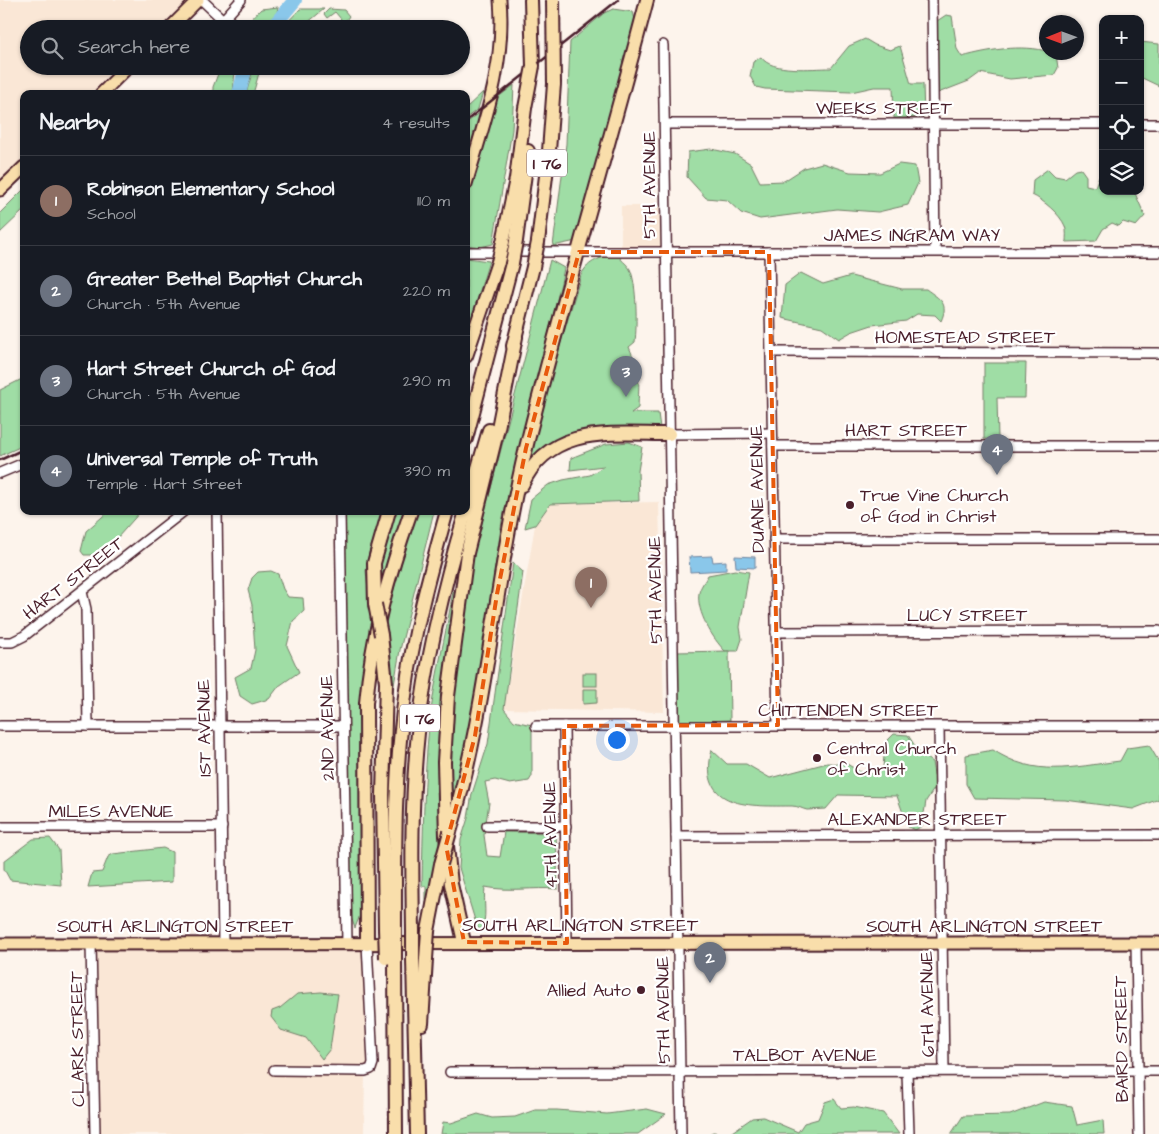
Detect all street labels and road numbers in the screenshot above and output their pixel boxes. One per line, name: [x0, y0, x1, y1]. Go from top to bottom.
street label: WEEKS STREET: [816, 96, 953, 121]
street label: 5TH AVENUE: [637, 131, 662, 239]
road number: I 76: [527, 150, 567, 177]
street label: JAMES INGRAM WAY: [824, 223, 1001, 248]
street label: HOMESTEAD STREET: [875, 325, 1056, 350]
street label: HART STREET: [845, 418, 968, 443]
street label: DUANE AVENUE: [744, 424, 771, 553]
street label: HART STREET: [18, 531, 130, 626]
street label: 5TH AVENUE: [642, 536, 669, 644]
street label: LUCY STREET: [907, 603, 1028, 628]
street label: 2ND AVENUE: [314, 674, 341, 781]
street label: 1ST AVENUE: [191, 679, 218, 777]
street label: CHITTENDEN STREET: [758, 698, 939, 723]
road number: I 76: [400, 704, 440, 731]
street label: 4TH AVENUE: [537, 781, 564, 889]
street label: MILES AVENUE: [48, 799, 174, 824]
street label: ALEXANDER STREET: [828, 807, 1007, 832]
street label: SOUTH ARLINGTON STREET: [462, 913, 699, 938]
street label: SOUTH ARLINGTON STREET: [57, 914, 294, 939]
street label: SOUTH ARLINGTON STREET: [866, 914, 1103, 939]
street label: 6TH AVENUE: [914, 950, 941, 1057]
street label: 5TH AVENUE: [650, 956, 677, 1064]
street label: CLARK STREET: [64, 970, 91, 1107]
street label: BAIRD STREET: [1108, 975, 1135, 1103]
street label: TALBOT AVENUE: [733, 1043, 877, 1068]

